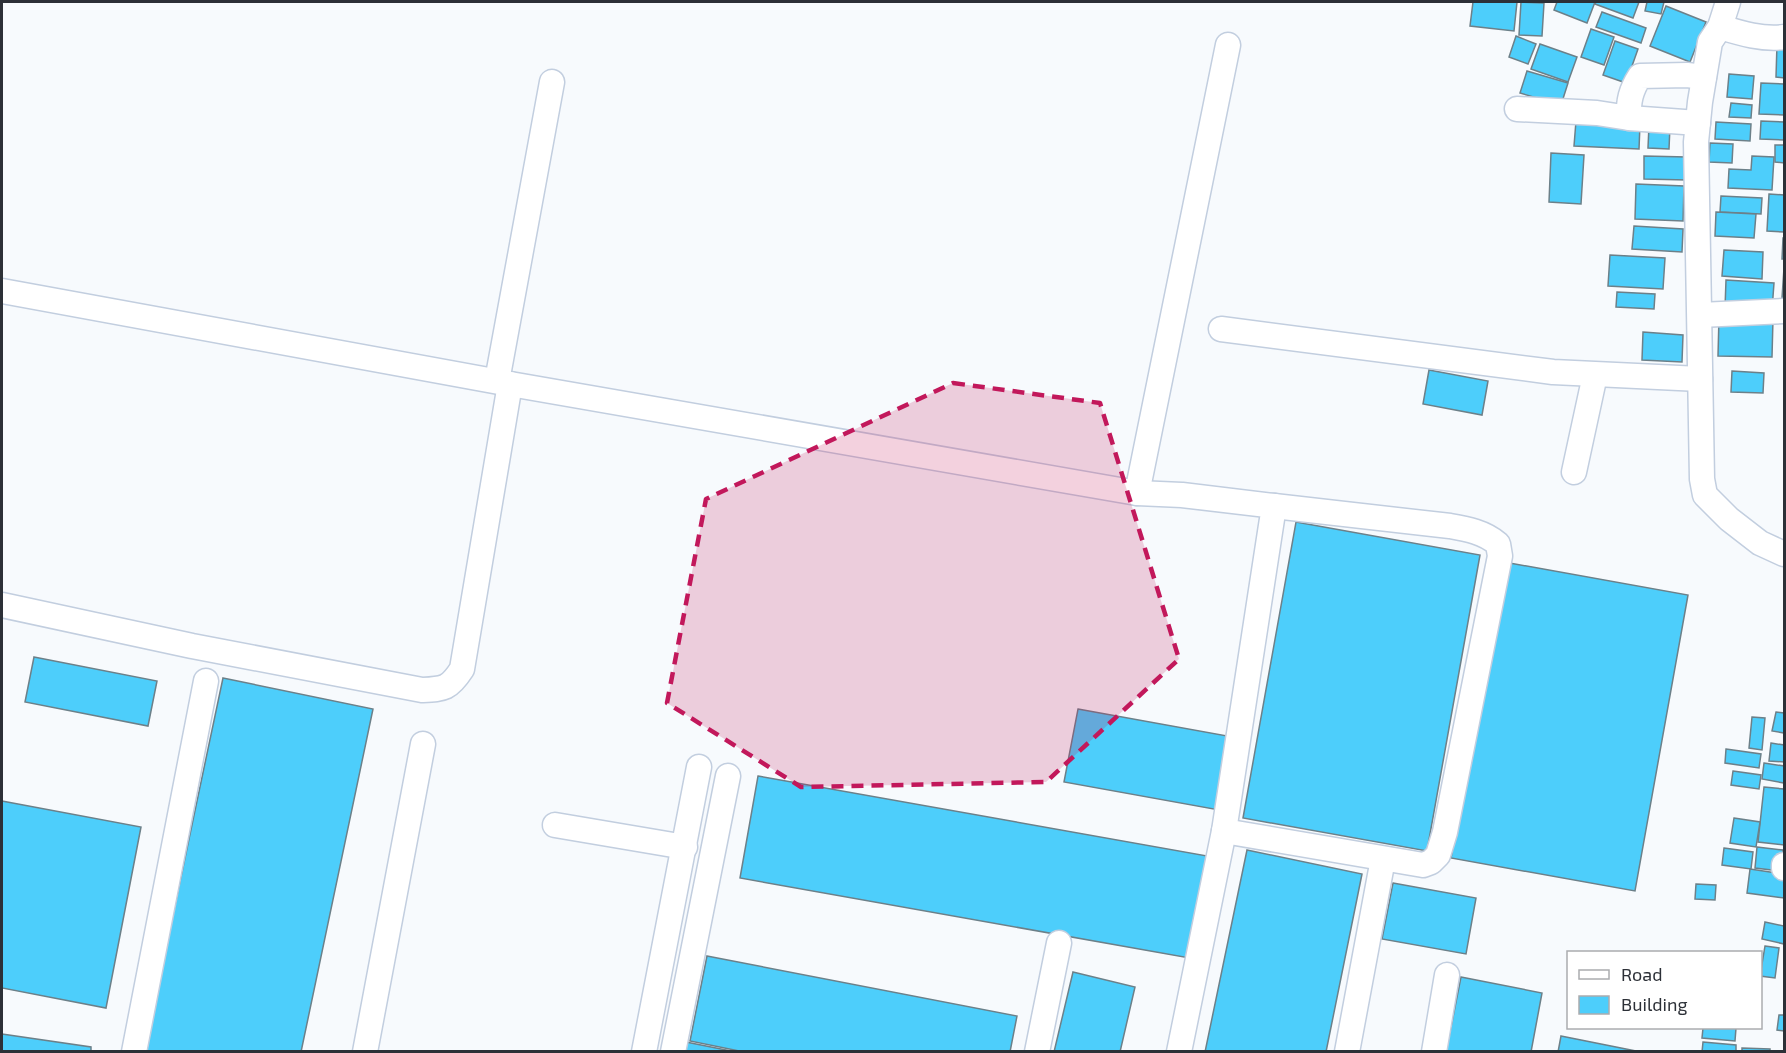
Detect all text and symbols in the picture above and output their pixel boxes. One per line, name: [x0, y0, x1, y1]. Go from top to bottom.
legend: [1567, 951, 1762, 1029]
text: Road: [1621, 963, 1662, 985]
text: Building: [1621, 993, 1688, 1015]

